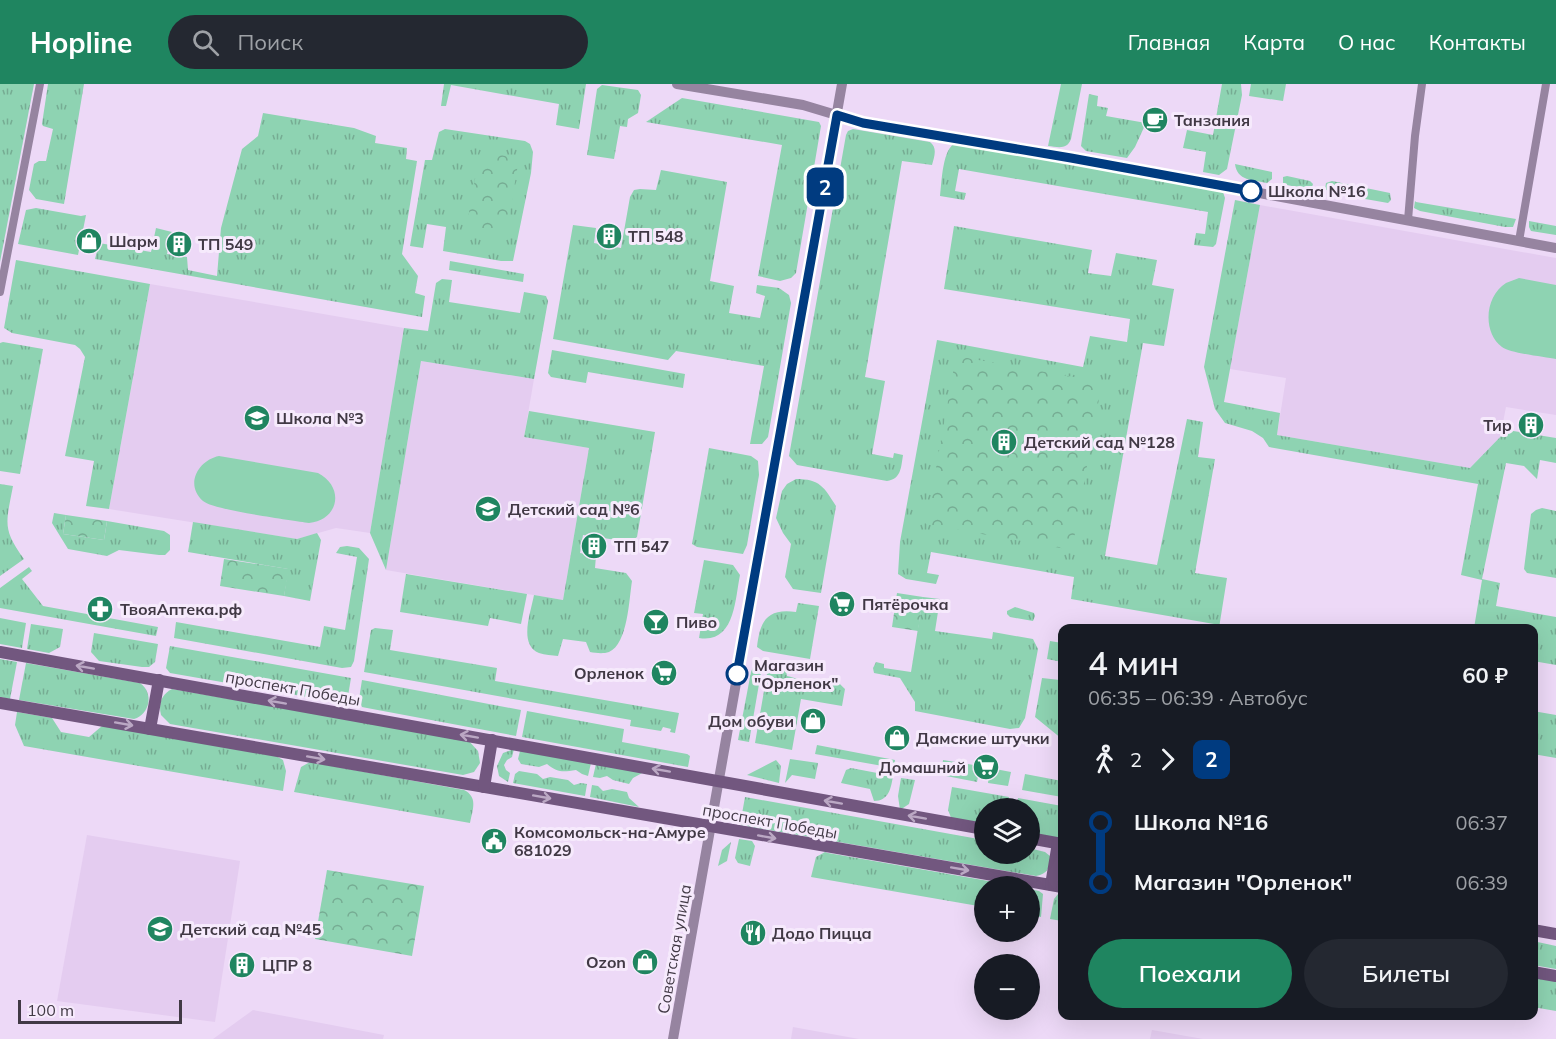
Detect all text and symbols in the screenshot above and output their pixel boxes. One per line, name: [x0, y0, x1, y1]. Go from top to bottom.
search box: [168, 15, 588, 69]
text: Hopline: [30, 25, 132, 60]
icon: search: [189, 26, 222, 59]
text: Поиск: [237, 28, 303, 56]
text: Главная: [1128, 29, 1210, 55]
text: Карта: [1243, 29, 1305, 55]
text: О нас: [1338, 29, 1396, 55]
text: Контакты: [1429, 29, 1526, 55]
cafe icon: Танзания: [1140, 105, 1170, 135]
place label: Танзания: [1174, 110, 1250, 130]
line badge: 2: [806, 168, 844, 206]
text: 2: [819, 174, 831, 200]
marker: Школа №16: [1240, 180, 1262, 202]
place label: Школа №16: [1268, 181, 1366, 201]
building icon: ТП 548: [594, 221, 624, 251]
shop icon: Шарм: [74, 226, 104, 256]
place label: ТП 548: [628, 226, 684, 246]
building icon: ТП 549: [164, 229, 194, 259]
place label: Шарм: [109, 231, 158, 251]
place label: ТП 549: [198, 234, 253, 254]
school or university icon: Школа №3: [242, 403, 272, 433]
place label: Школа №3: [276, 408, 364, 428]
building icon: Тир: [1516, 410, 1546, 440]
place label: Тир: [1483, 415, 1512, 435]
building icon: Детский сад №128: [989, 427, 1019, 457]
place label: Детский сад №128: [1024, 432, 1175, 452]
school or university icon: Детский сад №6: [473, 494, 503, 524]
place label: Детский сад №6: [508, 499, 640, 519]
building icon: ТП 547: [579, 531, 609, 561]
place label: ТП 547: [614, 536, 669, 556]
supermarket icon: Пятёрочка: [827, 589, 857, 619]
pharmacy icon: ТвояАптека.рф: [85, 594, 115, 624]
place label: Пятёрочка: [862, 594, 949, 614]
place label: ТвояАптека.рф: [120, 599, 243, 619]
bar icon: Пиво: [641, 607, 671, 637]
place label: Пиво: [676, 612, 717, 632]
text: 4 мин: [1088, 642, 1179, 683]
place label: Магазин "Орленок": [754, 655, 838, 693]
supermarket icon: Орленок: [649, 658, 679, 688]
one-way arrow: [76, 661, 95, 672]
text: 60 ₽: [1462, 661, 1508, 689]
place label: Орленок: [574, 663, 645, 683]
marker: Магазин "Орленок": [726, 663, 748, 685]
street label: проспект Победы: [224, 666, 362, 710]
text: 06:35 – 06:39 · Автобус: [1088, 685, 1308, 710]
one-way arrow: [268, 696, 287, 707]
shop icon: Дом обуви: [798, 706, 828, 736]
place label: Дом обуви: [708, 711, 794, 731]
one-way arrow: [113, 719, 133, 730]
shop icon: Дамские штучки: [882, 723, 912, 753]
place label: Дамские штучки: [916, 728, 1050, 748]
one-way arrow: [460, 730, 479, 741]
icon: walk: [1088, 743, 1121, 776]
icon: forward: [1151, 743, 1184, 776]
text: 2: [1205, 746, 1218, 772]
text: 2: [1130, 747, 1142, 772]
supermarket icon: Домашний: [971, 752, 1001, 782]
one-way arrow: [306, 753, 325, 764]
place label: Домашний: [879, 757, 966, 777]
one-way arrow: [652, 764, 671, 775]
one-way arrow: [531, 792, 551, 803]
one-way arrow: [823, 796, 843, 807]
map controls: [974, 798, 1040, 1020]
button: layers: [974, 798, 1040, 864]
street label: проспект Победы: [701, 799, 839, 843]
text: Школа №16: [1134, 808, 1268, 836]
text: 06:37: [1455, 810, 1508, 835]
one-way arrow: [907, 811, 927, 822]
place label: Комсомольск-на-Амуре 681029: [514, 822, 706, 860]
public building icon: Комсомольск-на-Амуре 681029: [479, 826, 509, 856]
one-way arrow: [757, 832, 777, 843]
one-way arrow: [949, 864, 969, 875]
text: Магазин "Орленок": [1134, 868, 1352, 896]
text: 06:39: [1455, 870, 1508, 895]
button: +: [974, 876, 1040, 942]
street label: Советская улица: [653, 883, 695, 1015]
school or university icon: Детский сад №45: [145, 914, 175, 944]
restaurant icon: Додо Пицца: [738, 918, 768, 948]
place label: Детский сад №45: [180, 919, 322, 939]
place label: Додо Пицца: [772, 923, 872, 943]
button: Поехали: [1088, 939, 1292, 1008]
button: Билеты: [1304, 939, 1508, 1008]
shop icon: Ozon: [630, 947, 660, 977]
building icon: ЦПР 8: [227, 950, 257, 980]
place label: Ozon: [586, 952, 626, 972]
button: −: [974, 954, 1040, 1020]
place label: ЦПР 8: [262, 955, 313, 975]
scale bar: [18, 997, 182, 1024]
text: 100 m: [27, 1000, 74, 1020]

